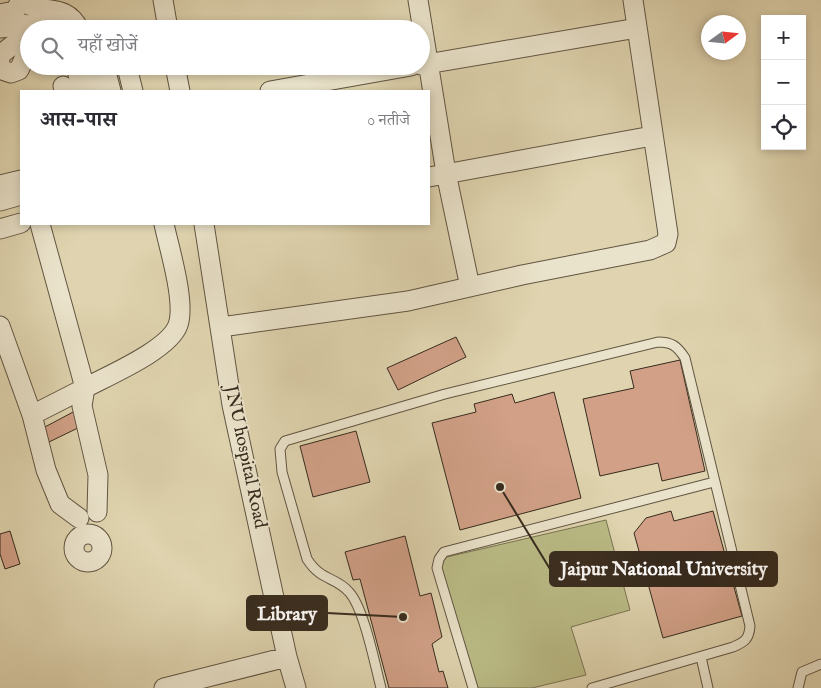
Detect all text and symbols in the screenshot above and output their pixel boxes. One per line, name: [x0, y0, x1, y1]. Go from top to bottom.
north arrow: [701, 15, 746, 60]
map controls: [761, 15, 806, 150]
button: +: [761, 15, 806, 60]
search box: [20, 20, 430, 75]
icon: search: [38, 34, 66, 62]
text: यहाँ खोजें: [78, 34, 138, 58]
button: −: [761, 60, 806, 105]
button: locate: [761, 105, 806, 150]
text: आस-पास: [40, 107, 117, 134]
text: 0 नतीजे: [367, 111, 410, 131]
street label: JNU hospital Road: [218, 381, 271, 531]
callout: Jaipur National University: [550, 552, 777, 586]
text: Jaipur National University: [557, 558, 768, 582]
callout: Library: [247, 596, 327, 630]
text: Library: [257, 603, 318, 627]

